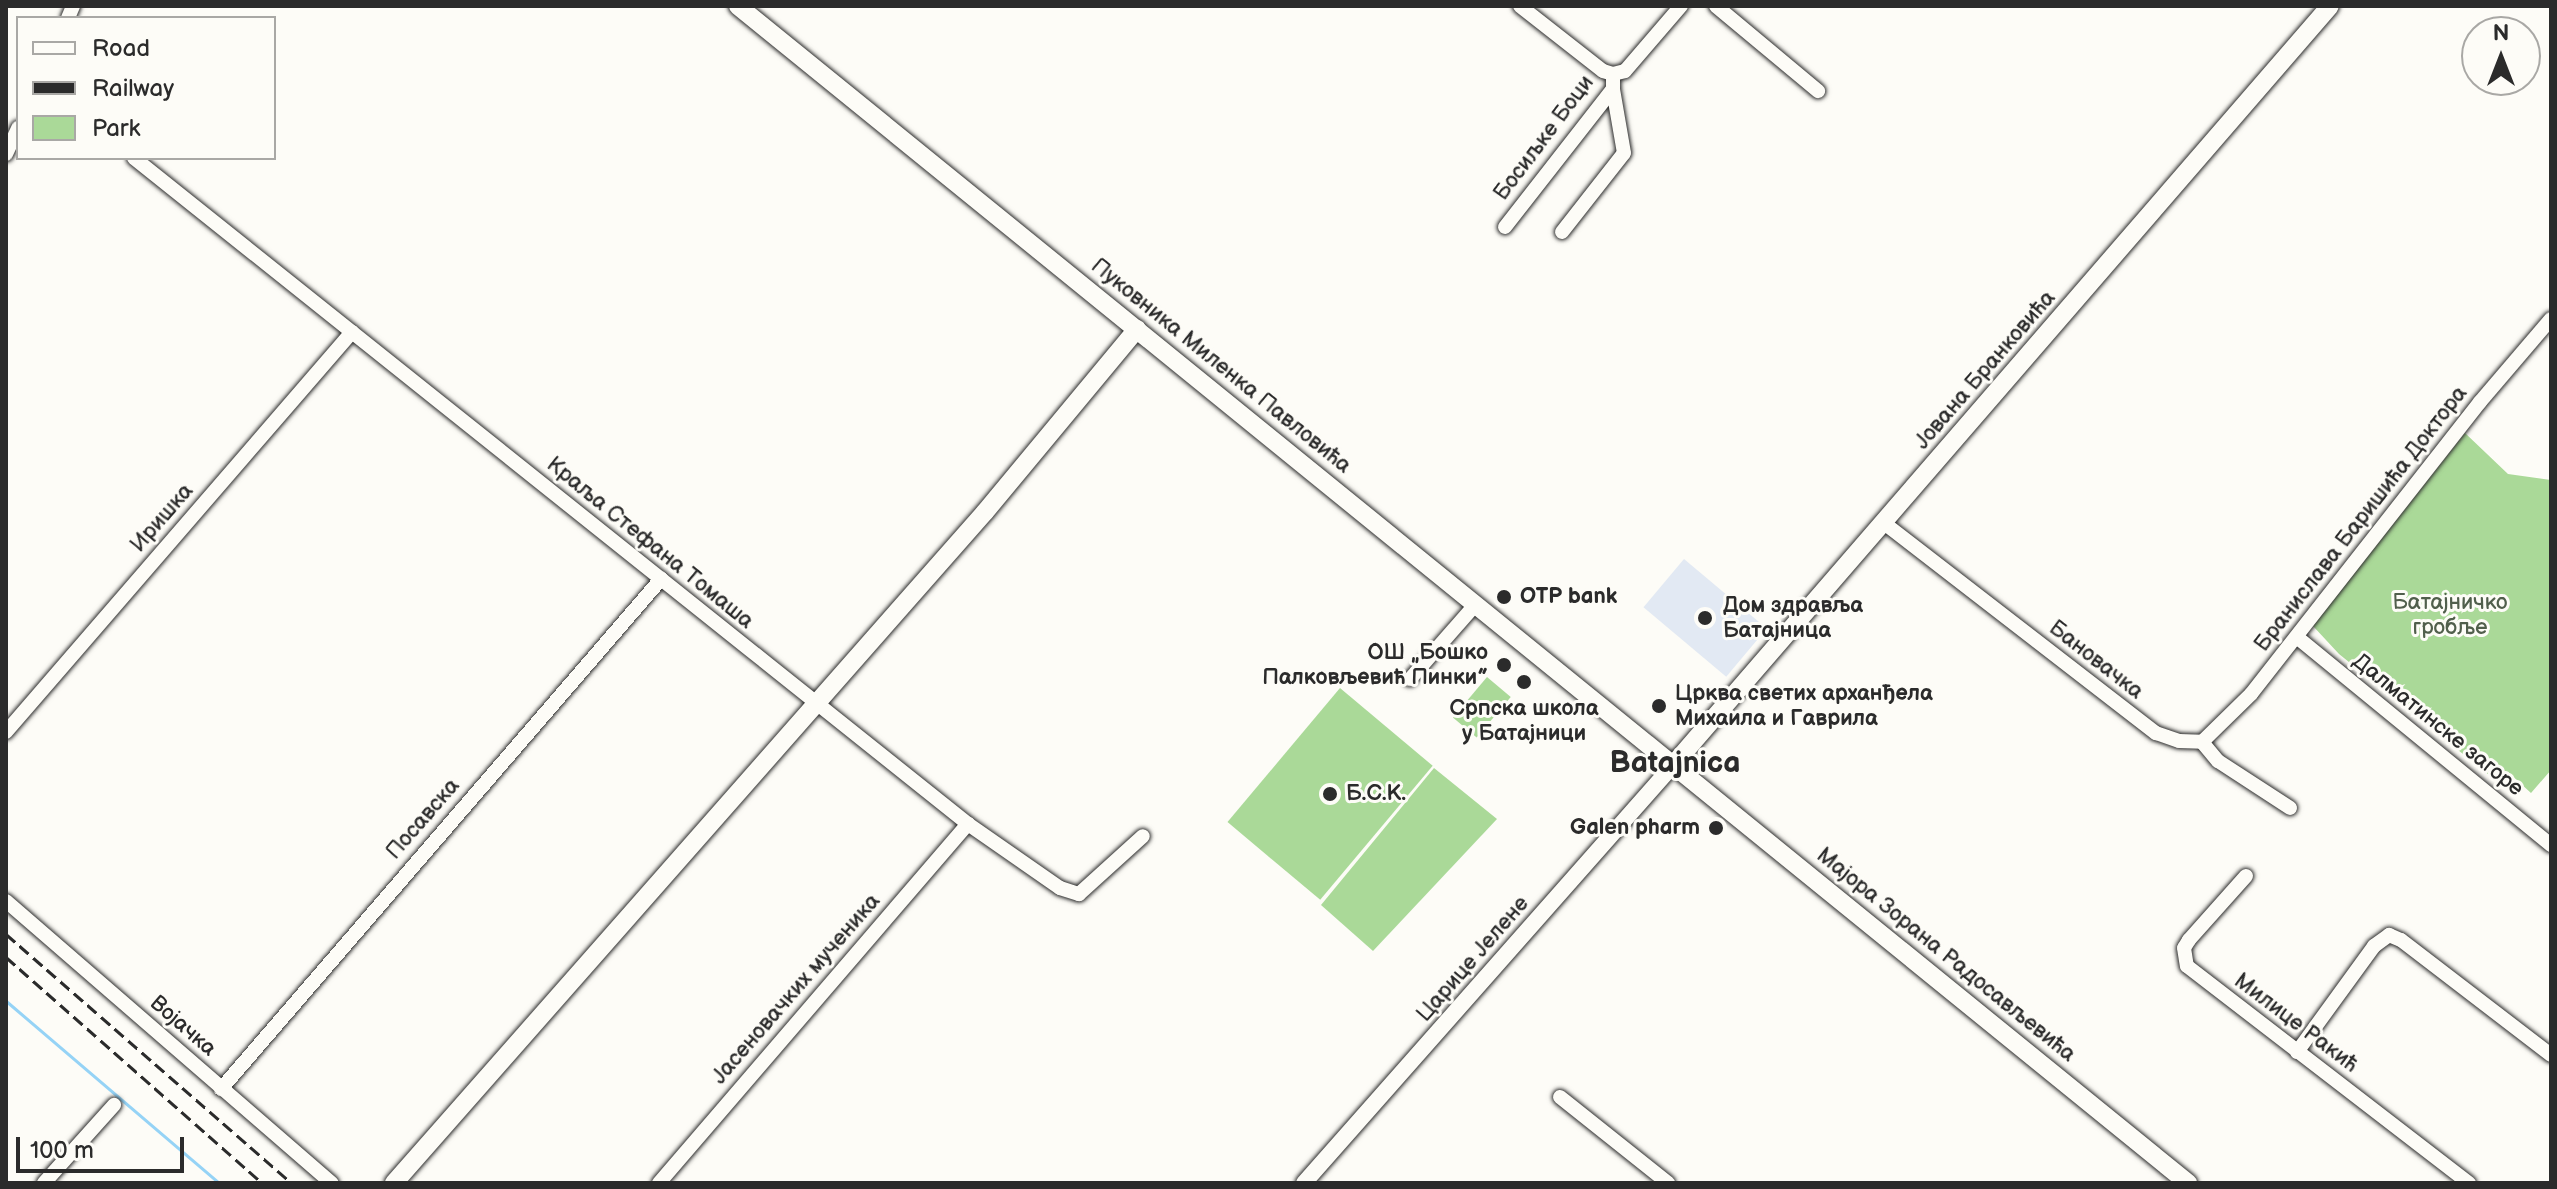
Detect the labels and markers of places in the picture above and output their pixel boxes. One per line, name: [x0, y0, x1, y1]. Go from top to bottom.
place label: OTP bank: [1520, 584, 1617, 610]
marker: OTP bank: [1495, 588, 1513, 606]
place label: Дом здравља Батајница: [1723, 592, 1863, 644]
marker: Дом здравља Батајница: [1694, 607, 1716, 629]
place label: ОШ „Бошко Палковљевић Пинки”: [1262, 639, 1488, 690]
marker: ОШ „Бошко Палковљевић Пинки”: [1495, 656, 1513, 674]
marker: Српска школа у Батајници: [1515, 673, 1533, 691]
place label: Црква светих арханђела Михаила и Гаврила: [1675, 680, 1933, 732]
place label: Српска школа у Батајници: [1449, 695, 1599, 746]
marker: Црква светих арханђела Михаила и Гаврила: [1650, 697, 1668, 715]
place label: Б.С.К.: [1346, 781, 1406, 807]
marker: Б.С.К.: [1321, 785, 1339, 803]
place label: Galen pharm: [1570, 815, 1700, 841]
marker: Galen pharm: [1707, 819, 1725, 837]

